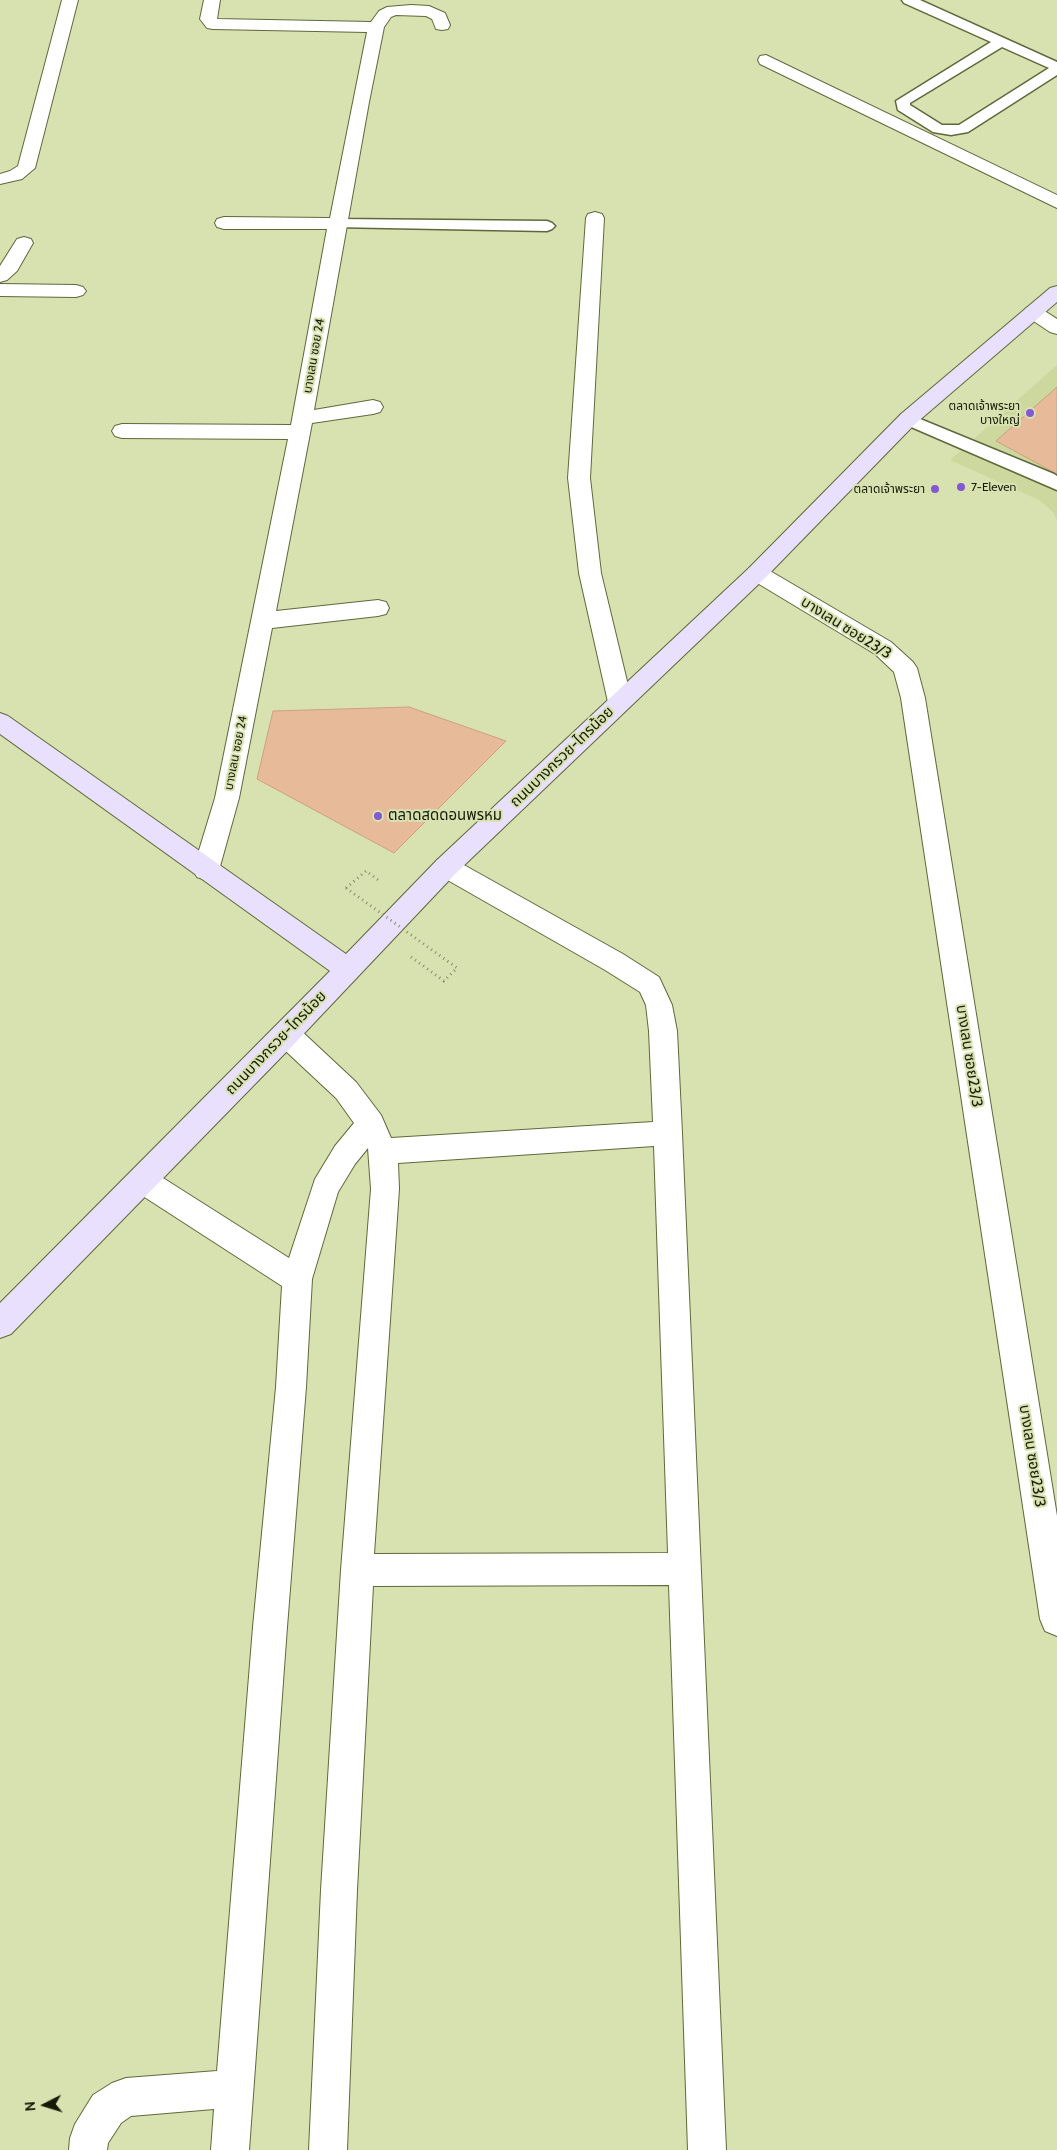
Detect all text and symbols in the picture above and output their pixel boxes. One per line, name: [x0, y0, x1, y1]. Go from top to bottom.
street label: บางเลน ซอย 24: [300, 318, 328, 394]
place label: ตลาดเจ้าพระยา บางใหญ่: [949, 399, 1020, 427]
marker: ตลาดเจ้าพระยา บางใหญ่: [1024, 407, 1036, 419]
place label: 7-Eleven: [971, 480, 1016, 494]
marker: 7-Eleven: [955, 481, 967, 493]
place label: ตลาดเจ้าพระยา: [854, 482, 925, 496]
marker: ตลาดเจ้าพระยา: [929, 483, 941, 495]
street label: บางเลน ซอย23/3: [797, 593, 895, 663]
street label: ถนนบางกรวย-ไทรน้อย: [506, 703, 618, 811]
street label: บางเลน ซอย 24: [222, 715, 250, 791]
place label: ตลาดสดดอนพรหม: [388, 807, 502, 825]
marker: ตลาดสดดอนพรหม: [372, 810, 384, 822]
street label: ถนนบางกรวย-ไทรน้อย: [222, 987, 330, 1099]
street label: บางเลน ซอย23/3: [952, 1004, 986, 1108]
street label: บางเลน ซอย23/3: [1015, 1404, 1049, 1508]
north arrow: [20, 2080, 70, 2130]
text: N: [21, 2101, 39, 2112]

